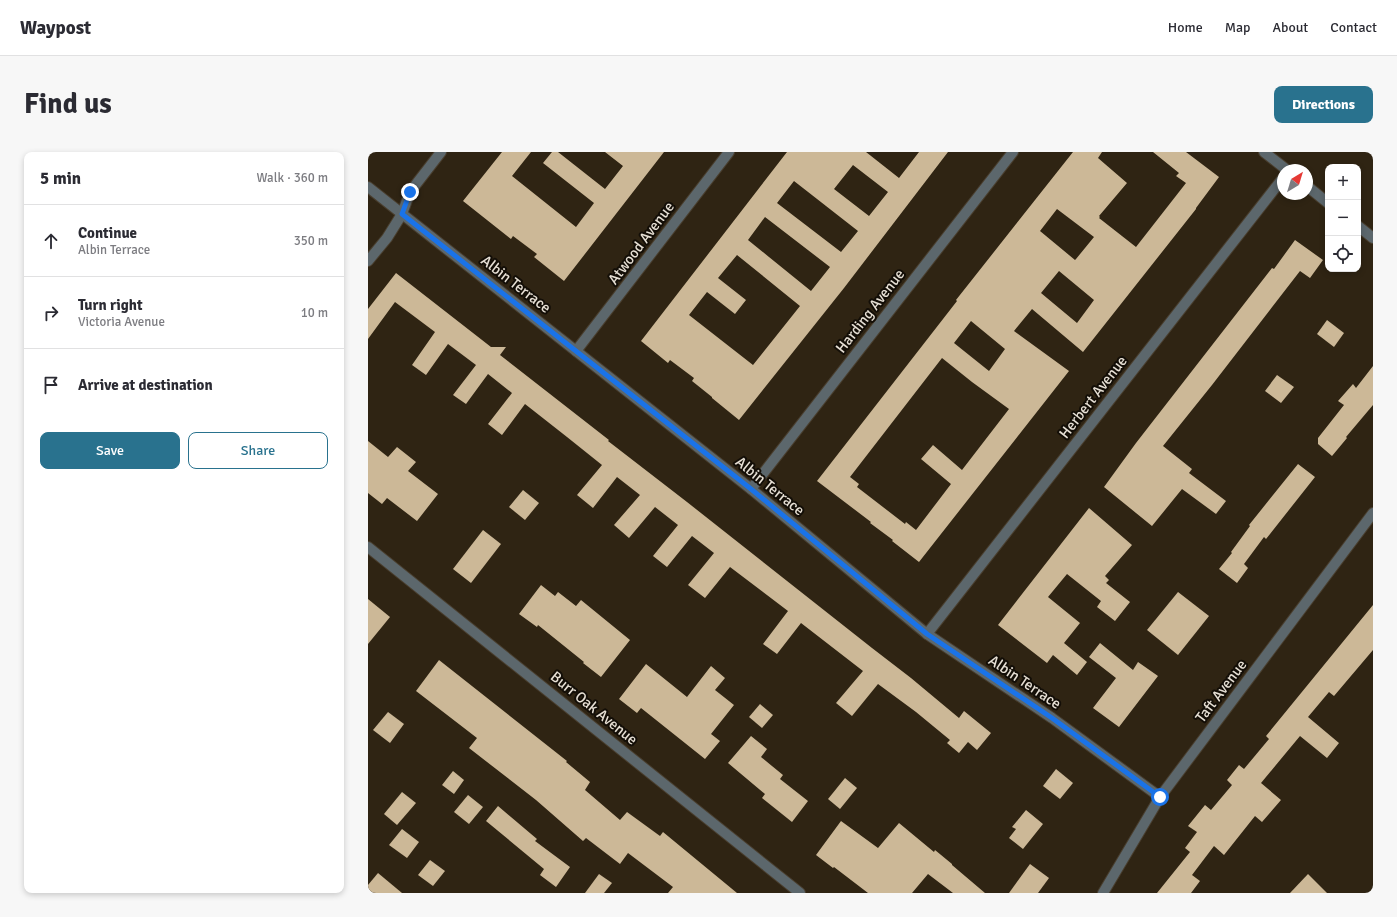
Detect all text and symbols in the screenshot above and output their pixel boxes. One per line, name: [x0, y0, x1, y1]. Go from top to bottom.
text: Waypost: [20, 16, 91, 40]
text: Home: [1168, 19, 1203, 36]
text: Map: [1225, 19, 1250, 36]
text: About: [1272, 19, 1308, 36]
text: Contact: [1330, 19, 1377, 36]
button: Directions: [1274, 86, 1373, 123]
text: Find us: [24, 87, 112, 121]
north arrow: [1277, 164, 1313, 200]
map controls: [1325, 164, 1361, 272]
button: +: [1325, 164, 1361, 200]
text: 5 min: [40, 168, 81, 189]
text: Walk · 360 m: [257, 170, 328, 186]
route end: [401, 183, 419, 201]
street label: Atwood Avenue: [604, 198, 678, 288]
button: −: [1325, 200, 1361, 236]
text: Continue: [78, 224, 137, 242]
icon: ahead: [40, 230, 62, 252]
text: 350 m: [294, 233, 328, 249]
button: locate: [1325, 236, 1361, 272]
text: Albin Terrace: [78, 242, 150, 258]
street label: Albin Terrace: [478, 251, 554, 317]
street label: Harding Avenue: [832, 266, 908, 356]
text: Turn right: [78, 296, 143, 314]
icon: right: [40, 302, 62, 324]
text: 10 m: [301, 305, 328, 321]
text: Victoria Avenue: [78, 314, 165, 330]
street label: Herbert Avenue: [1055, 352, 1131, 442]
icon: arrive: [40, 374, 62, 396]
text: Arrive at destination: [78, 376, 213, 394]
button: Save: [40, 432, 180, 469]
button: Share: [188, 432, 328, 469]
street label: Albin Terrace: [732, 453, 808, 519]
street label: Albin Terrace: [985, 651, 1065, 713]
street label: Taft Avenue: [1192, 656, 1250, 726]
street label: Burr Oak Avenue: [547, 667, 641, 749]
route start: [1151, 788, 1169, 806]

